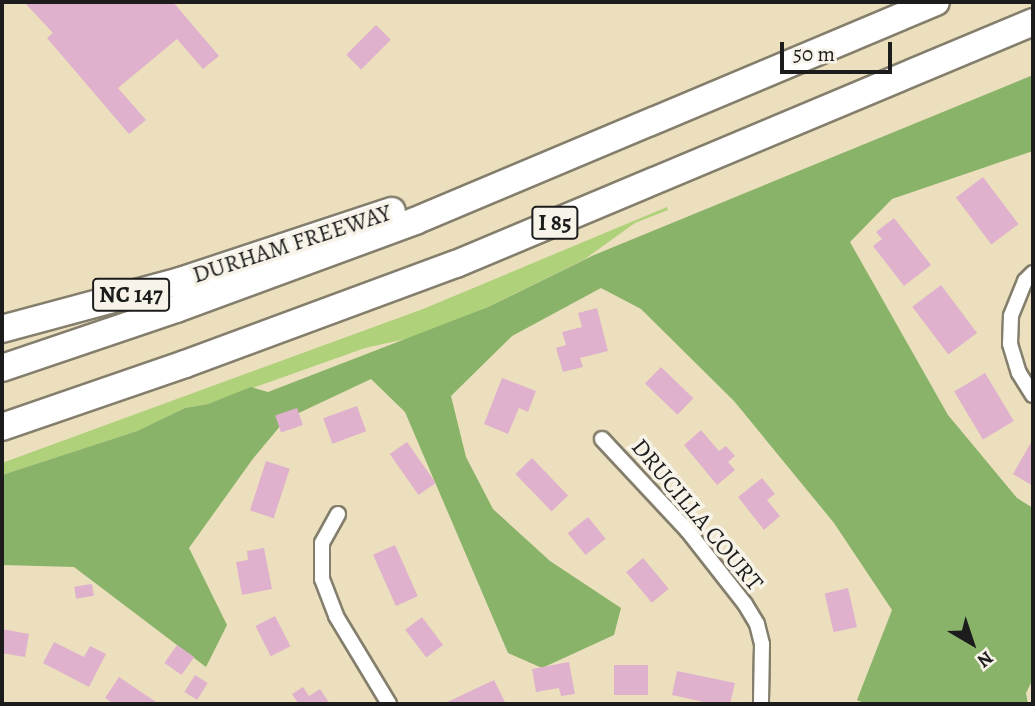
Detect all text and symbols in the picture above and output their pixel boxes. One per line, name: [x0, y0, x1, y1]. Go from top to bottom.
scale bar: [783, 28, 895, 72]
text: 50 m: [793, 40, 835, 68]
street label: DURHAM FREEWAY: [189, 198, 395, 290]
road number: I 85: [530, 204, 580, 243]
road number: NC 147: [91, 276, 171, 314]
street label: DRUCILLA COURT: [625, 433, 769, 597]
north arrow: [937, 608, 1007, 678]
text: N: [972, 645, 999, 674]

